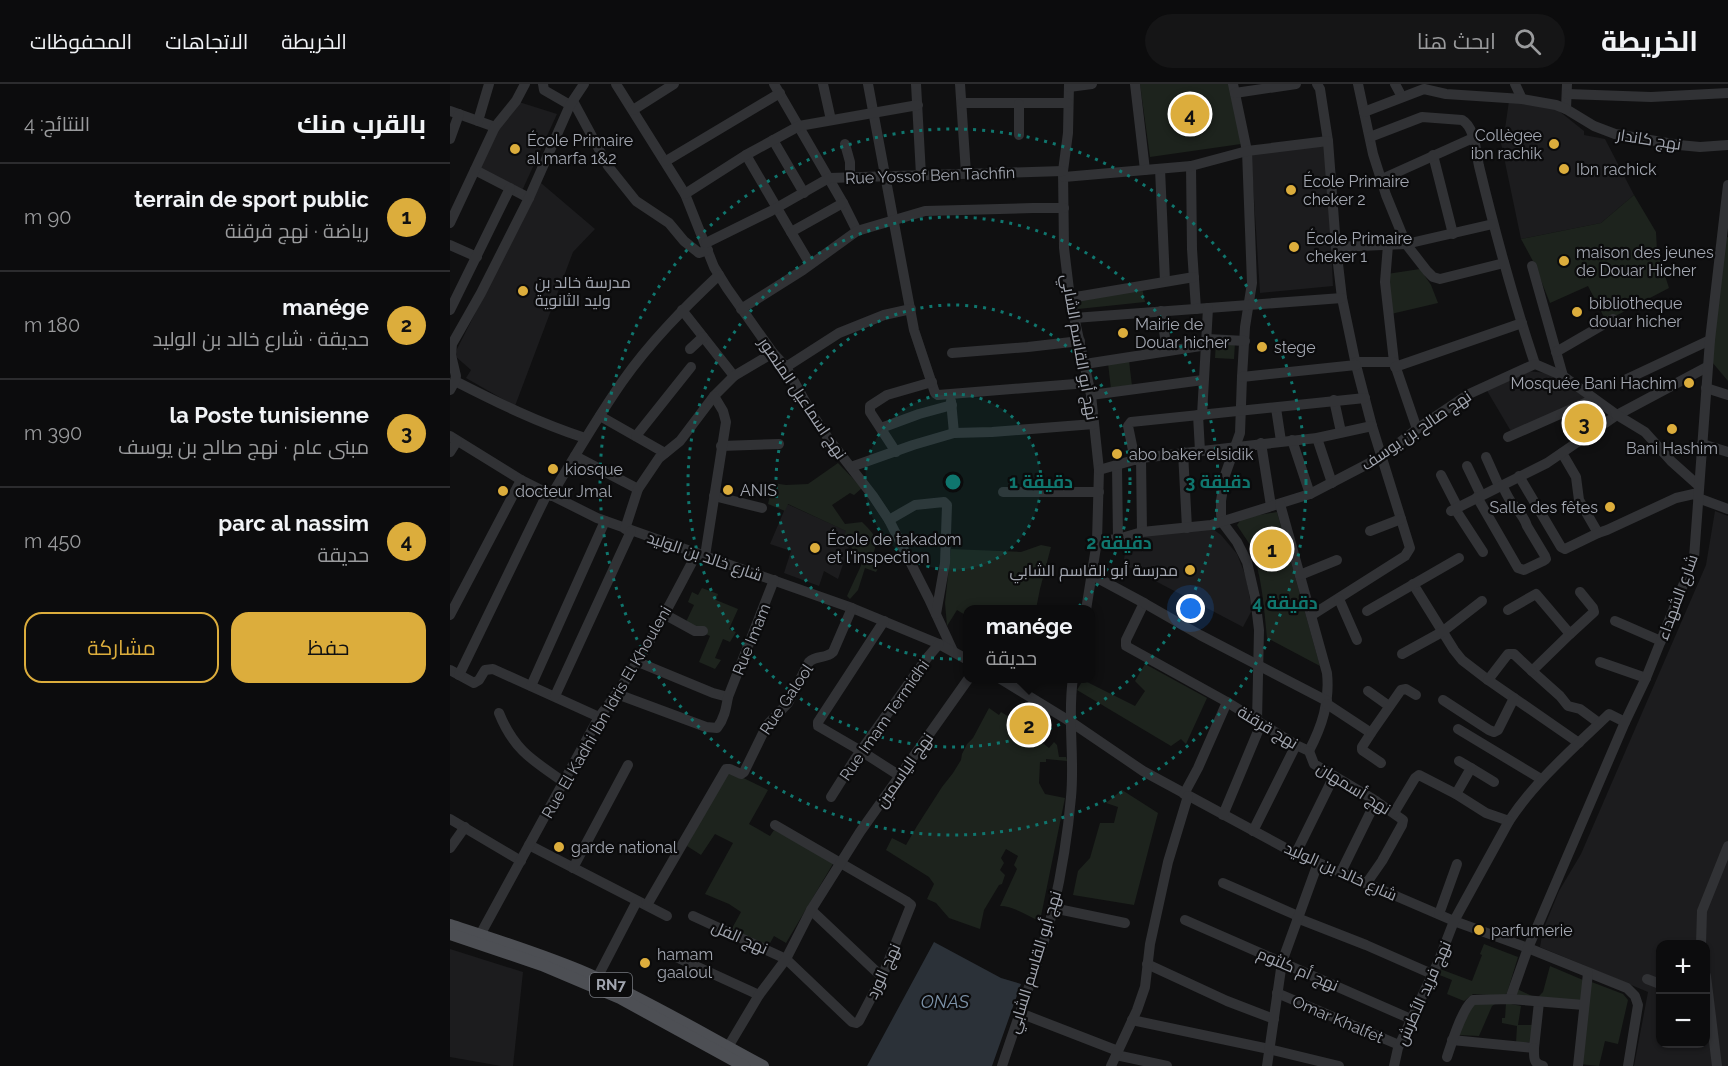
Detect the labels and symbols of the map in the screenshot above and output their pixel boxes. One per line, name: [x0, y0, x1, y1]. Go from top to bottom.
pin: 4: [1170, 92, 1210, 136]
street label: نهج كاندار: [1614, 125, 1683, 156]
place label: Collègee ibn rachik: [1471, 126, 1543, 163]
place label: École Primaire al marfa 1&2: [527, 130, 633, 168]
marker: Collègee ibn rachik: [1547, 137, 1561, 151]
marker: École Primaire al marfa 1&2: [508, 142, 522, 156]
place label: Ibn rachick: [1576, 160, 1657, 179]
marker: Ibn rachick: [1557, 162, 1571, 176]
street label: Rue Yossof Ben Tachfin: [845, 163, 1015, 188]
place label: École Primaire cheker 2: [1303, 171, 1409, 209]
marker: École Primaire cheker 2: [1284, 183, 1298, 197]
place label: École Primaire cheker 1: [1306, 228, 1412, 266]
marker: École Primaire cheker 1: [1287, 240, 1301, 254]
place label: maison des jeunes de Douar Hicher: [1576, 243, 1714, 280]
marker: maison des jeunes de Douar Hicher: [1557, 254, 1571, 268]
place label: مدرسة خالد بن وليد الثانوية: [535, 273, 631, 310]
street label: نهج أبو القاسم الشابي: [1053, 273, 1102, 422]
marker: مدرسة خالد بن وليد الثانوية: [516, 284, 530, 298]
place label: bibliotheque douar hicher: [1589, 294, 1682, 331]
marker: bibliotheque douar hicher: [1570, 305, 1584, 319]
place label: Mairie de Douar hicher: [1135, 315, 1230, 352]
marker: Mairie de Douar hicher: [1116, 326, 1130, 340]
street label: نهج اسماعيل المنصور: [753, 333, 850, 464]
place label: stege: [1274, 338, 1316, 357]
marker: stege: [1255, 340, 1269, 354]
place label: Mosquée Bani Hachim: [1511, 374, 1677, 393]
marker: Mosquée Bani Hachim: [1682, 376, 1696, 390]
street label: نهج صالح بن يوسف: [1358, 387, 1476, 476]
pin: 3: [1564, 400, 1604, 446]
marker: Bani Hashim: [1665, 422, 1679, 436]
place label: Bani Hashim: [1626, 439, 1718, 458]
place label: abo baker elsidik: [1129, 445, 1254, 464]
marker: abo baker elsidik: [1110, 447, 1124, 461]
place label: kiosque: [565, 460, 623, 479]
marker: kiosque: [546, 462, 560, 476]
text: 1 دقيقة: [1009, 471, 1073, 492]
text: 3 دقيقة: [1185, 471, 1251, 492]
centre of rings: [943, 472, 963, 492]
place label: ANIS: [740, 481, 777, 500]
place label: docteur Jmal: [515, 482, 612, 501]
marker: ANIS: [721, 483, 735, 497]
marker: docteur Jmal: [496, 484, 510, 498]
place label: Salle des fêtes: [1490, 498, 1598, 517]
marker: Salle des fêtes: [1603, 500, 1617, 514]
pin: 1: [1252, 526, 1292, 572]
street label: شارع خالد بن الوليد: [644, 528, 765, 587]
place label: École de takadom et l'inspection: [827, 529, 961, 567]
text: 2 دقيقة: [1086, 532, 1152, 553]
marker: École de takadom et l'inspection: [808, 541, 822, 555]
street label: شارع الشهداء: [1653, 552, 1704, 643]
place label: مدرسة أبو القاسم الشابي: [1009, 561, 1178, 584]
marker: مدرسة أبو القاسم الشابي: [1183, 563, 1197, 577]
text: 4 دقيقة: [1252, 592, 1318, 613]
your location: [1176, 594, 1205, 623]
street label: Rue Imam: [729, 601, 774, 678]
street label: Rue El Kadhi Ibn Idris El Khouleni: [538, 603, 675, 822]
street label: Rue Imam Termidhi: [836, 656, 933, 784]
street label: Rue Galool: [756, 660, 817, 738]
pin: 2: [1010, 702, 1048, 748]
street label: نهج قرقنة: [1233, 702, 1301, 755]
street label: نهج الياسمين: [872, 729, 939, 813]
street label: نهج أسمهان: [1312, 758, 1394, 820]
place label: garde national: [571, 838, 678, 857]
street label: شارع خالد بن الوليد: [1281, 838, 1400, 907]
marker: garde national: [552, 840, 566, 854]
street label: نهج أبو القاسم الشابي: [1004, 889, 1069, 1037]
street label: نهج الفل: [708, 917, 771, 960]
place label: parfumerie: [1491, 921, 1573, 940]
marker: parfumerie: [1472, 923, 1486, 937]
street label: نهج فريد الأطرش: [1392, 938, 1457, 1049]
street label: نهج الورد: [862, 941, 906, 1003]
street label: نهج أم كلثوم: [1254, 944, 1341, 997]
place label: hamam gaaloul: [657, 945, 713, 982]
marker: hamam gaaloul: [638, 956, 652, 970]
road number: RN7: [590, 973, 632, 997]
water label: ONAS: [921, 991, 970, 1012]
street label: Omar Khalfet: [1289, 992, 1387, 1047]

